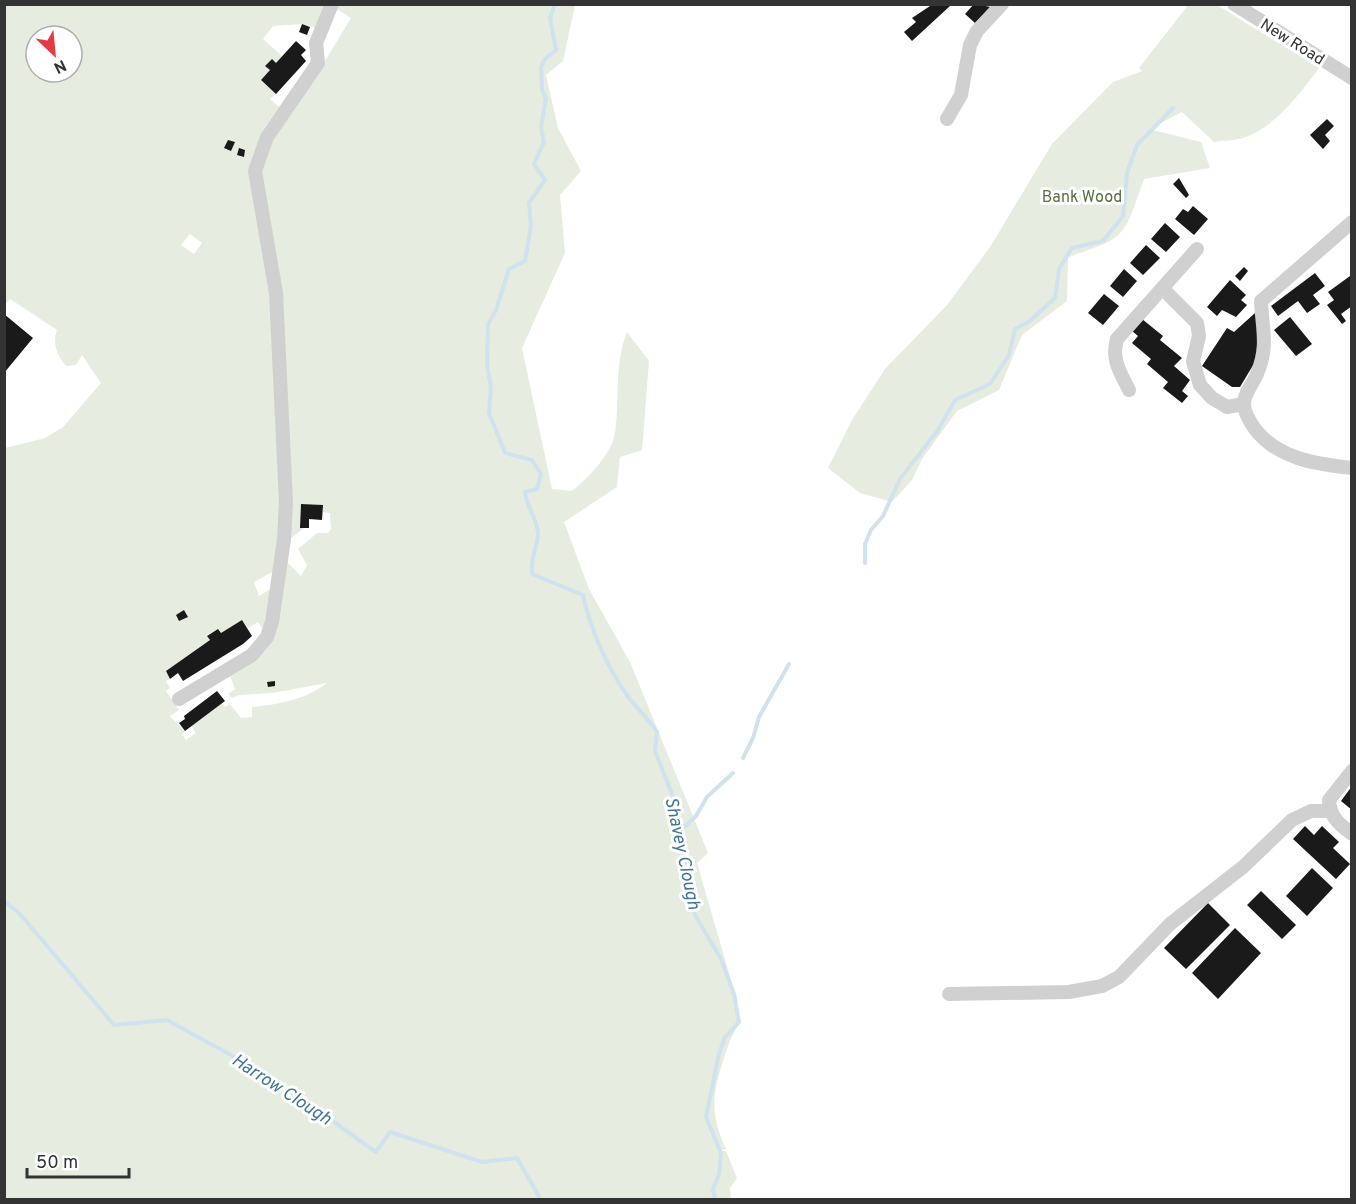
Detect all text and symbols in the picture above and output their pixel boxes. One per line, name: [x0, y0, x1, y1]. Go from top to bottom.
street label: New Road: [1256, 15, 1328, 70]
north arrow: [24, 24, 84, 84]
text: N: [50, 54, 69, 77]
park label: Bank Wood: [1042, 188, 1122, 208]
water label: Shavey Clough: [658, 795, 705, 912]
water label: Harrow Clough: [227, 1049, 336, 1131]
scale bar: [27, 1141, 129, 1179]
text: 50 m: [36, 1152, 78, 1175]

